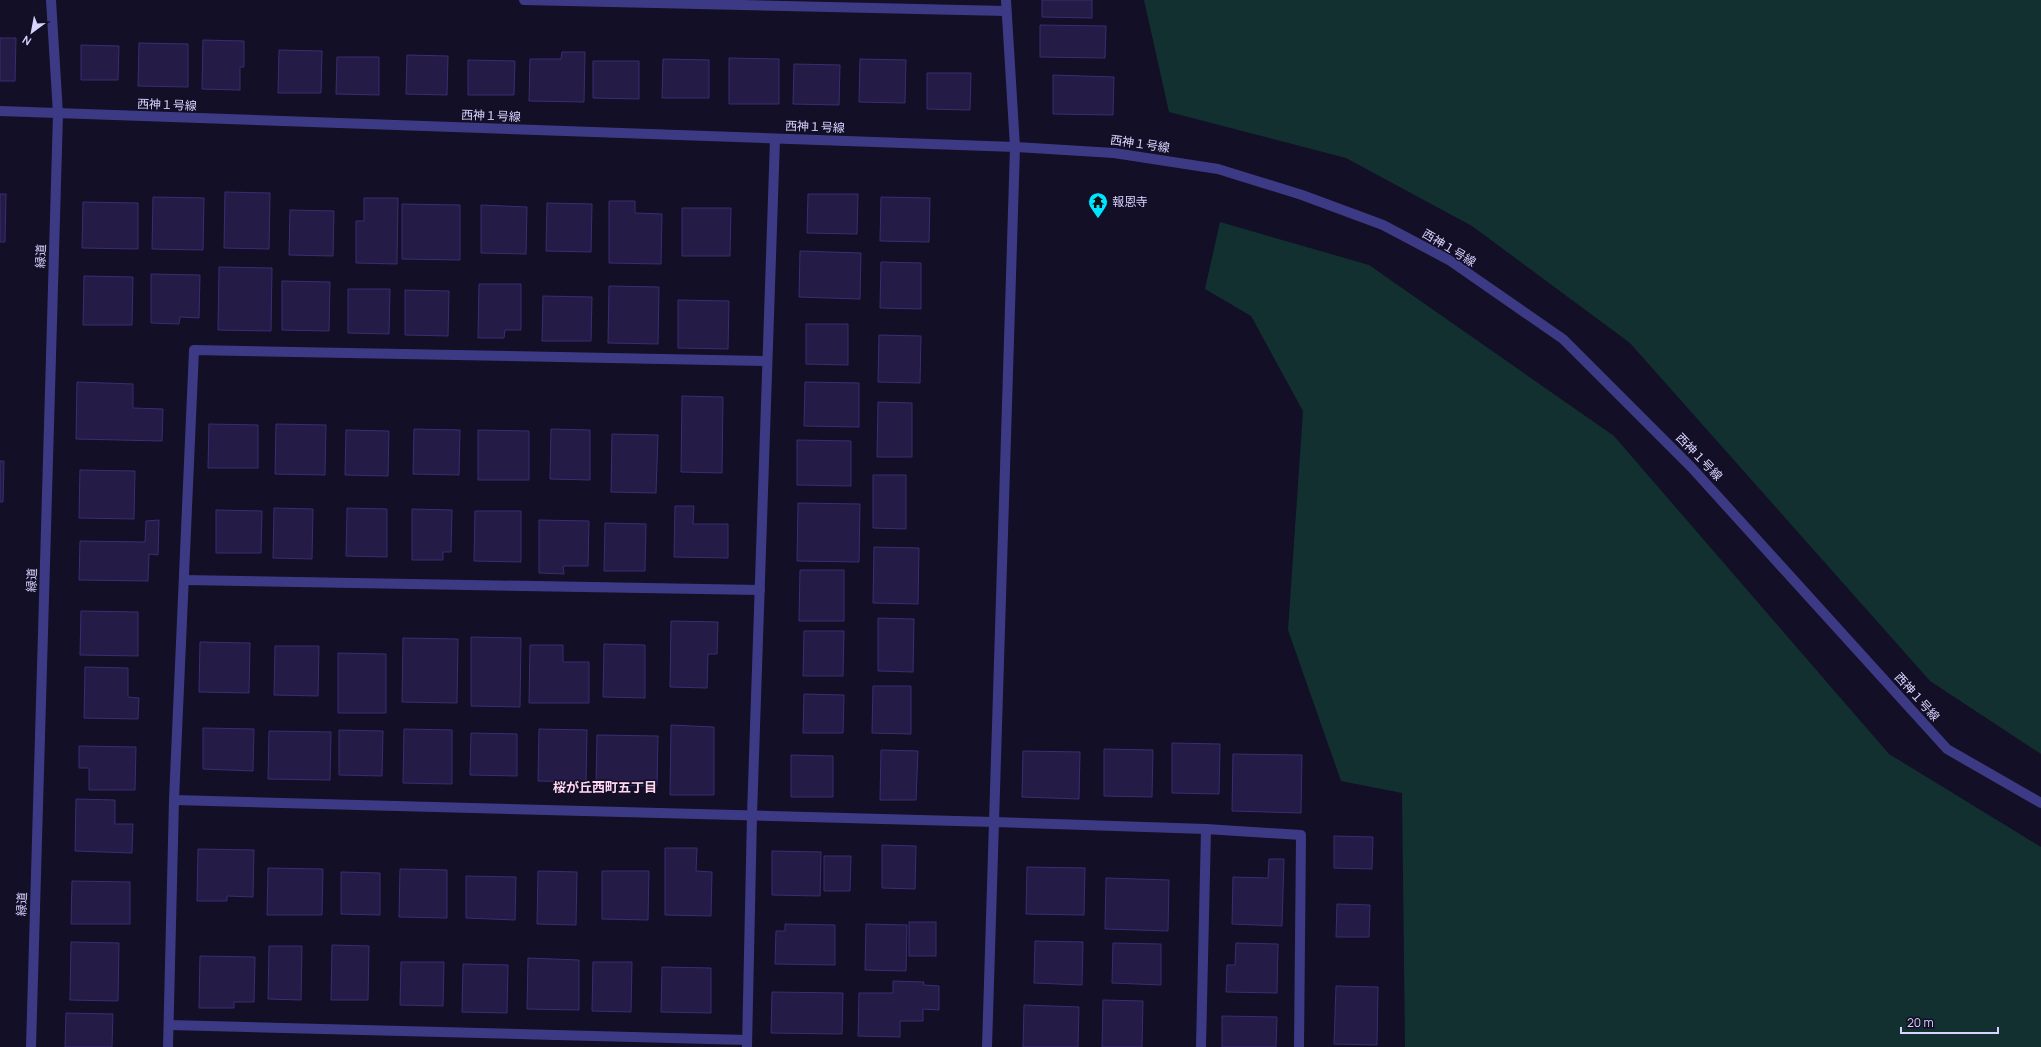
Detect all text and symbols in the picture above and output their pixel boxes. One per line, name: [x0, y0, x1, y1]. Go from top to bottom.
north arrow: [12, 12, 52, 52]
text: N: [19, 32, 34, 49]
street label: 西神１号線: [137, 95, 197, 114]
street label: 西神１号線: [461, 106, 521, 125]
street label: 西神１号線: [785, 117, 845, 136]
street label: 西神１号線: [1109, 131, 1171, 156]
temple icon: 報恩寺: [1087, 191, 1109, 219]
place label: 報恩寺: [1112, 193, 1148, 210]
street label: 西神１号線: [1419, 225, 1479, 270]
street label: 緑道: [32, 244, 49, 268]
street label: 西神１号線: [1672, 429, 1726, 484]
street label: 緑道: [23, 568, 40, 592]
street label: 西神１号線: [1891, 669, 1944, 725]
district label: 桜が丘西町五丁目: [553, 778, 657, 796]
street label: 緑道: [13, 892, 30, 916]
scale bar: [1901, 1009, 1998, 1035]
text: 20 m: [1907, 1014, 1934, 1031]

